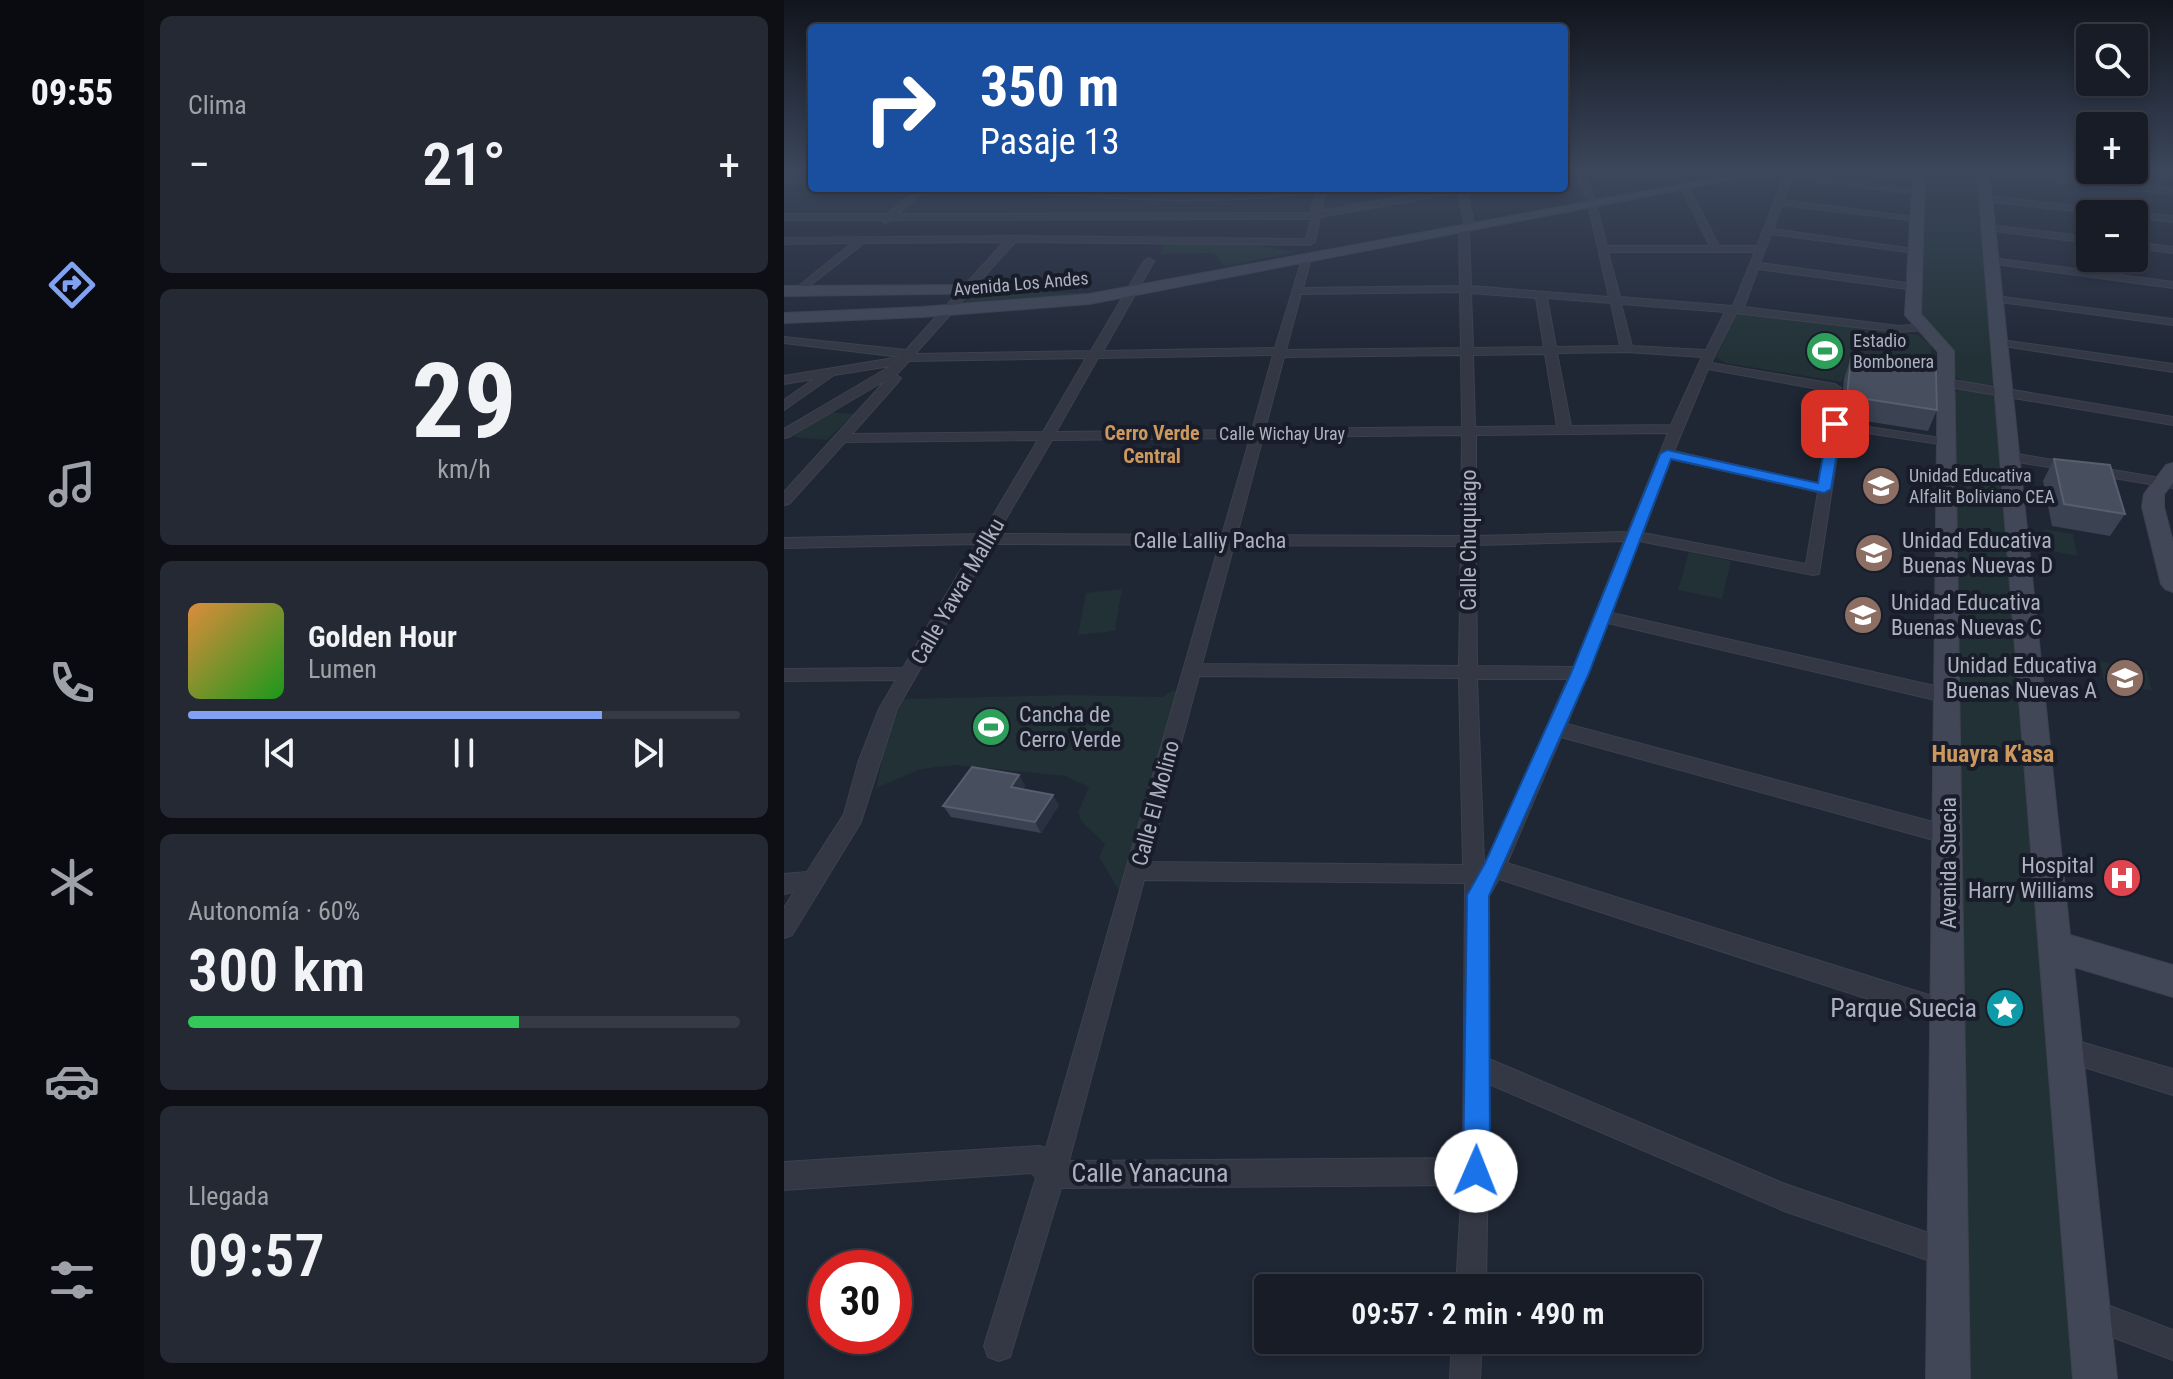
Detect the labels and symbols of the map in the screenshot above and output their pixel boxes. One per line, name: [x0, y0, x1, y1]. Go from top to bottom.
street label: Avenida Los Andes: [953, 267, 1089, 300]
sports icon: Estadio Bombonera: [1804, 330, 1846, 372]
place label: Estadio Bombonera: [1853, 330, 1934, 372]
pin: [1801, 390, 1869, 458]
district label: Cerro Verde Central: [1104, 421, 1200, 468]
street label: Calle Wichay Uray: [1219, 423, 1345, 444]
school or university icon: Unidad Educativa Alfalit Boliviano CEA: [1860, 465, 1902, 507]
place label: Unidad Educativa Alfalit Boliviano CEA: [1909, 465, 2055, 507]
street label: Calle Chuquiago: [1456, 469, 1481, 611]
street label: Calle Yawar Mallku: [906, 514, 1009, 669]
street label: Calle Lalliy Pacha: [1134, 528, 1286, 553]
place label: Unidad Educativa Buenas Nuevas D: [1902, 528, 2053, 578]
school or university icon: Unidad Educativa Buenas Nuevas D: [1853, 532, 1895, 574]
place label: Unidad Educativa Buenas Nuevas C: [1891, 590, 2042, 640]
school or university icon: Unidad Educativa Buenas Nuevas C: [1842, 594, 1884, 636]
place label: Unidad Educativa Buenas Nuevas A: [1946, 653, 2097, 703]
school or university icon: Unidad Educativa Buenas Nuevas A: [2104, 657, 2146, 699]
place label: Cancha de Cerro Verde: [1019, 702, 1121, 752]
sports icon: Cancha de Cerro Verde: [970, 706, 1012, 748]
street label: Calle El Molino: [1127, 738, 1184, 869]
district label: Huayra K'asa: [1932, 740, 2054, 768]
street label: Avenida Suecia: [1936, 797, 1961, 929]
place label: Hospital Harry Williams: [1968, 853, 2094, 903]
hospital icon: Hospital Harry Williams: [2101, 857, 2143, 899]
place icon: Parque Suecia: [1984, 987, 2026, 1029]
place label: Parque Suecia: [1830, 993, 1977, 1023]
position arrow: [1434, 1129, 1518, 1213]
street label: Calle Yanacuna: [1071, 1158, 1229, 1188]
speed limit sign: 30: [808, 1250, 912, 1354]

